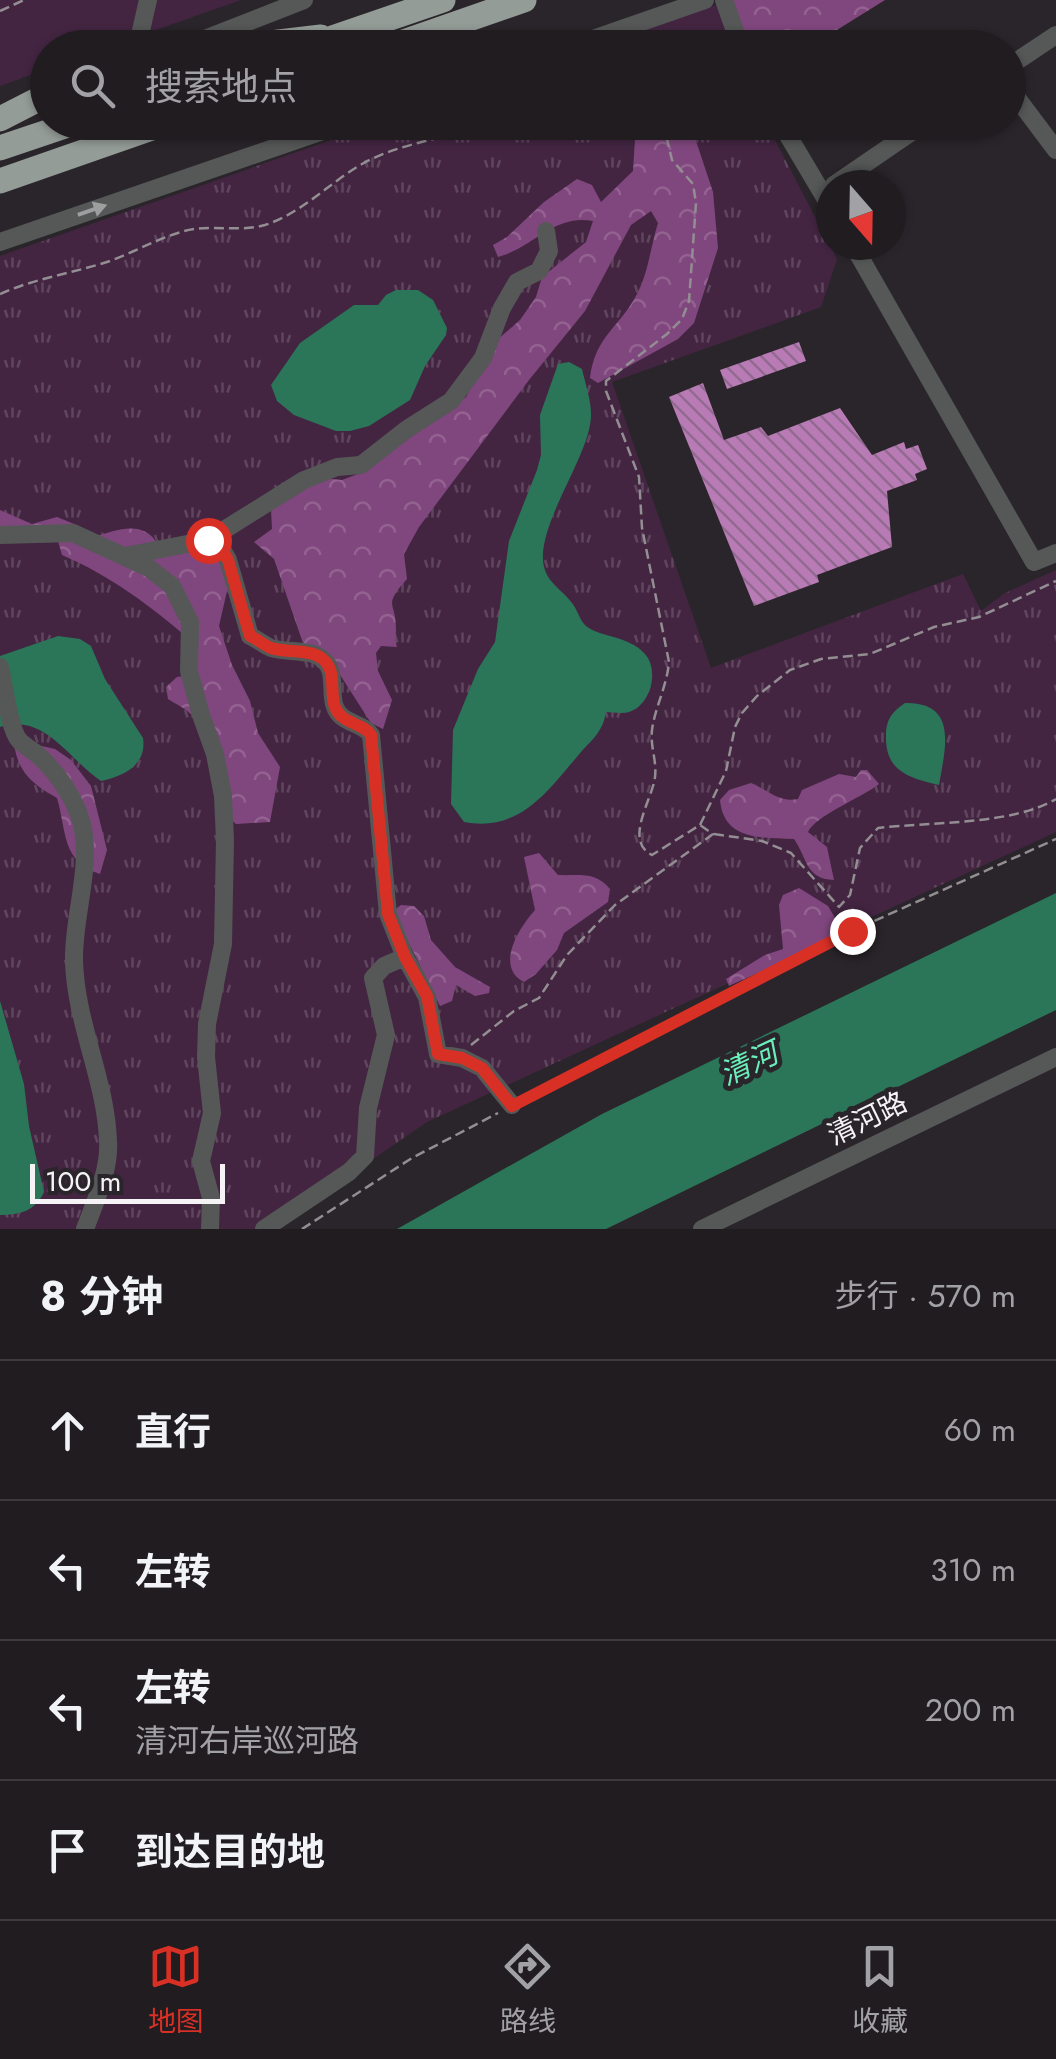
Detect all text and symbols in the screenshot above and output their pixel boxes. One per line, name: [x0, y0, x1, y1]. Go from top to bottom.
search box: [30, 30, 1026, 140]
icon: search: [65, 58, 120, 113]
text: 搜索地点: [145, 59, 297, 114]
north arrow: [816, 170, 906, 260]
one-way arrow: [78, 202, 108, 217]
route start: [186, 518, 232, 564]
route end: [830, 909, 876, 955]
water label: 清河: [713, 1029, 790, 1096]
street label: 清河路: [820, 1082, 914, 1155]
scale bar: [30, 1159, 225, 1204]
text: 100 m: [45, 1161, 121, 1202]
text: 8 分钟: [40, 1266, 163, 1327]
text: 步行 · 570 m: [835, 1273, 1016, 1319]
icon: ahead: [40, 1403, 95, 1458]
text: 直行: [135, 1404, 211, 1459]
text: 60 m: [944, 1407, 1016, 1453]
icon: left: [40, 1543, 95, 1598]
text: 左转: [135, 1544, 211, 1599]
text: 310 m: [930, 1547, 1016, 1593]
text: 左转: [135, 1660, 211, 1715]
icon: left: [40, 1683, 95, 1738]
text: 200 m: [925, 1687, 1016, 1733]
text: 清河右岸巡河路: [135, 1718, 359, 1764]
icon: arrive: [40, 1823, 95, 1878]
text: 到达目的地: [135, 1824, 325, 1879]
tab: 地图: [148, 1939, 204, 2042]
tab: 路线: [500, 1939, 556, 2042]
tab: 收藏: [852, 1939, 908, 2042]

